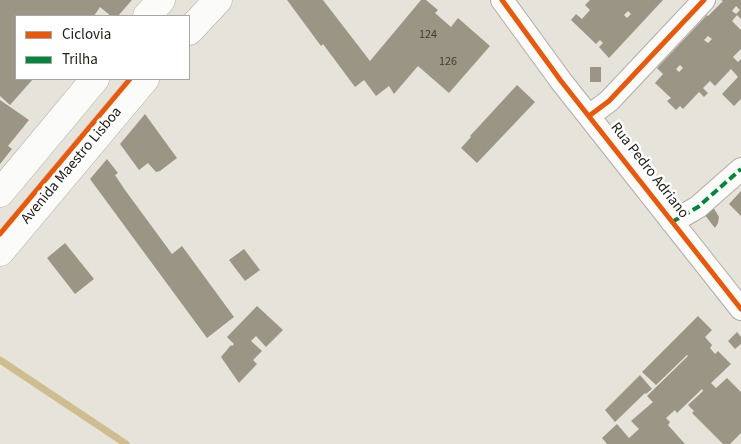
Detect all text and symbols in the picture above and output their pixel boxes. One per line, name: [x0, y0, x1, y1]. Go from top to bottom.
legend: [15, 15, 190, 80]
text: Ciclovia: [62, 24, 111, 45]
house number: 124: [419, 28, 437, 42]
text: Trilha: [62, 49, 98, 70]
house number: 126: [439, 55, 457, 69]
street label: Avenida Maestro Lisboa: [18, 104, 126, 228]
street label: Rua Pedro Adriano: [606, 120, 692, 222]

